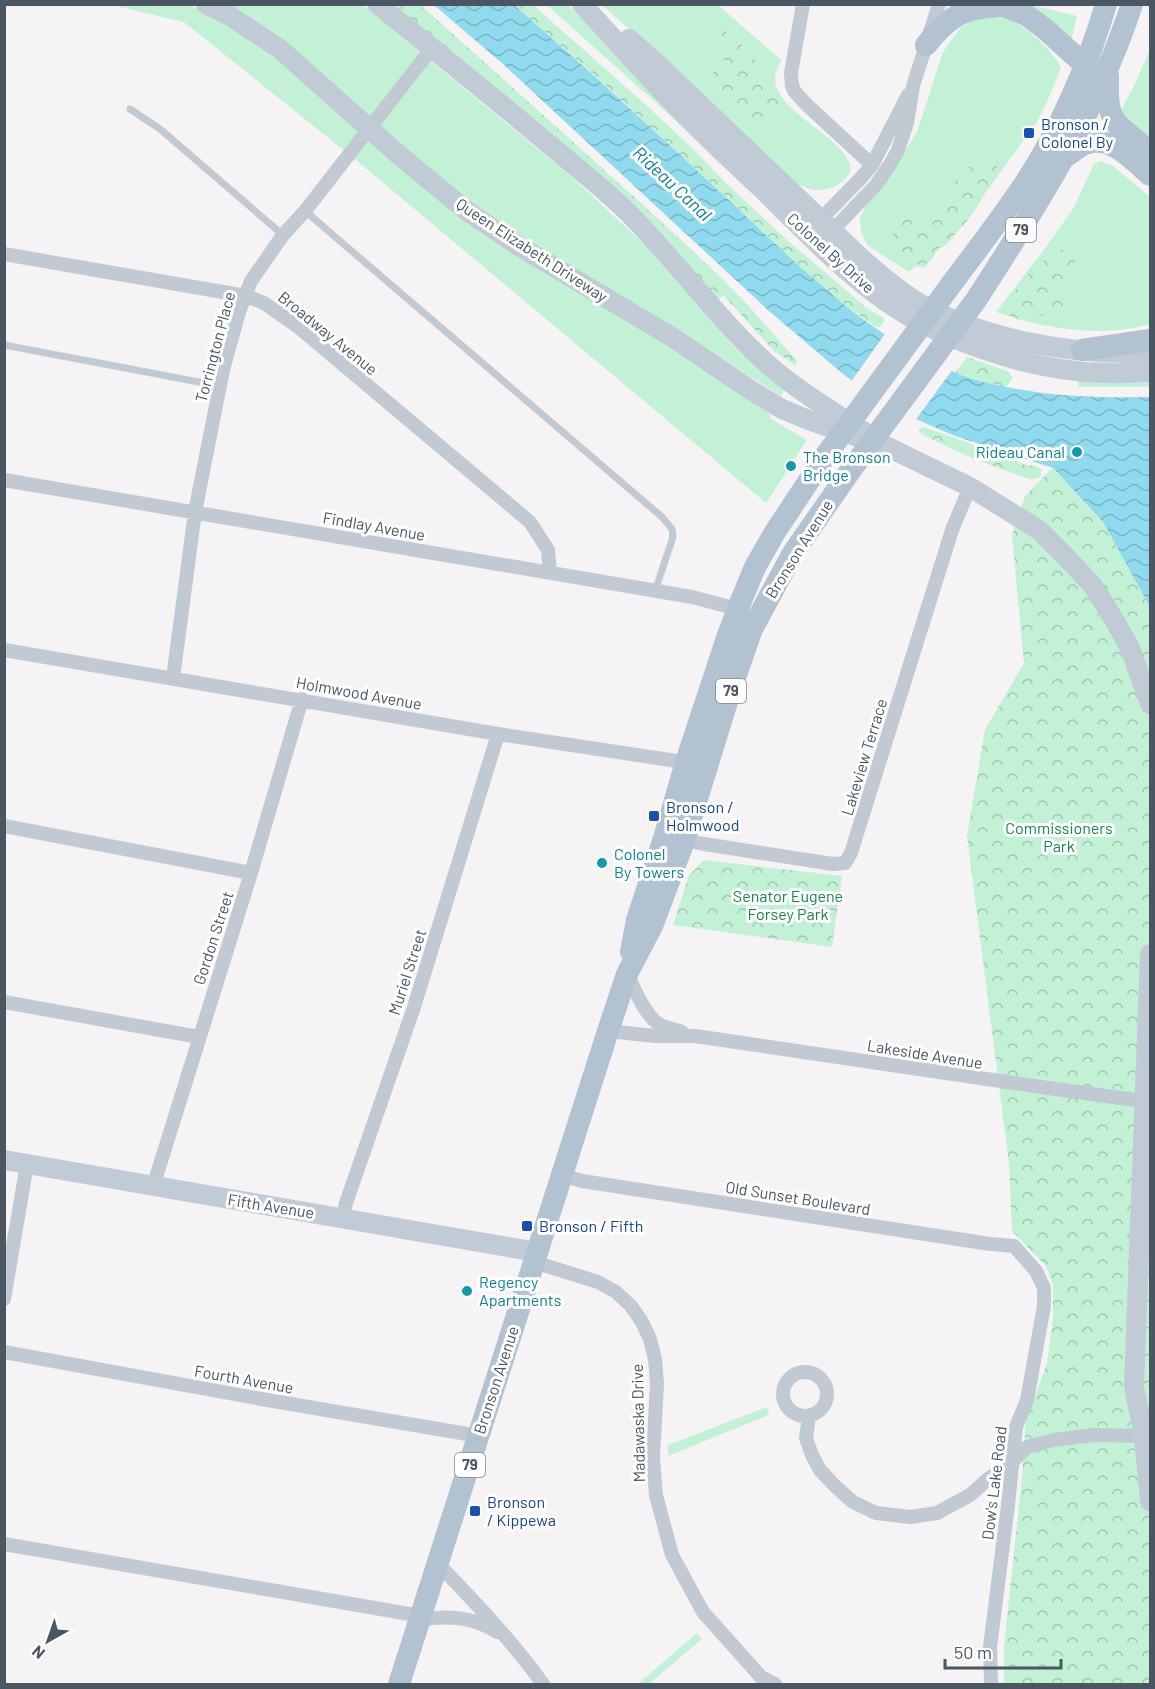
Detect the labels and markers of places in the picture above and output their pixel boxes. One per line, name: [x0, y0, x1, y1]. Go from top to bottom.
place label: Bronson / Colonel By: [1041, 114, 1114, 151]
marker: Bronson / Colonel By: [1022, 126, 1036, 140]
place label: Rideau Canal: [976, 442, 1065, 461]
marker: Rideau Canal: [1070, 445, 1084, 459]
place label: The Bronson Bridge: [803, 447, 891, 484]
marker: The Bronson Bridge: [784, 459, 798, 473]
place label: Bronson / Holmwood: [666, 797, 739, 834]
marker: Bronson / Holmwood: [647, 809, 661, 823]
place label: Colonel By Towers: [614, 844, 684, 881]
marker: Colonel By Towers: [595, 856, 609, 870]
place label: Bronson / Fifth: [539, 1216, 643, 1235]
marker: Bronson / Fifth: [520, 1219, 534, 1233]
place label: Regency Apartments: [479, 1272, 561, 1309]
marker: Regency Apartments: [460, 1284, 474, 1298]
place label: Bronson / Kippewa: [487, 1492, 556, 1529]
marker: Bronson / Kippewa: [468, 1504, 482, 1518]

